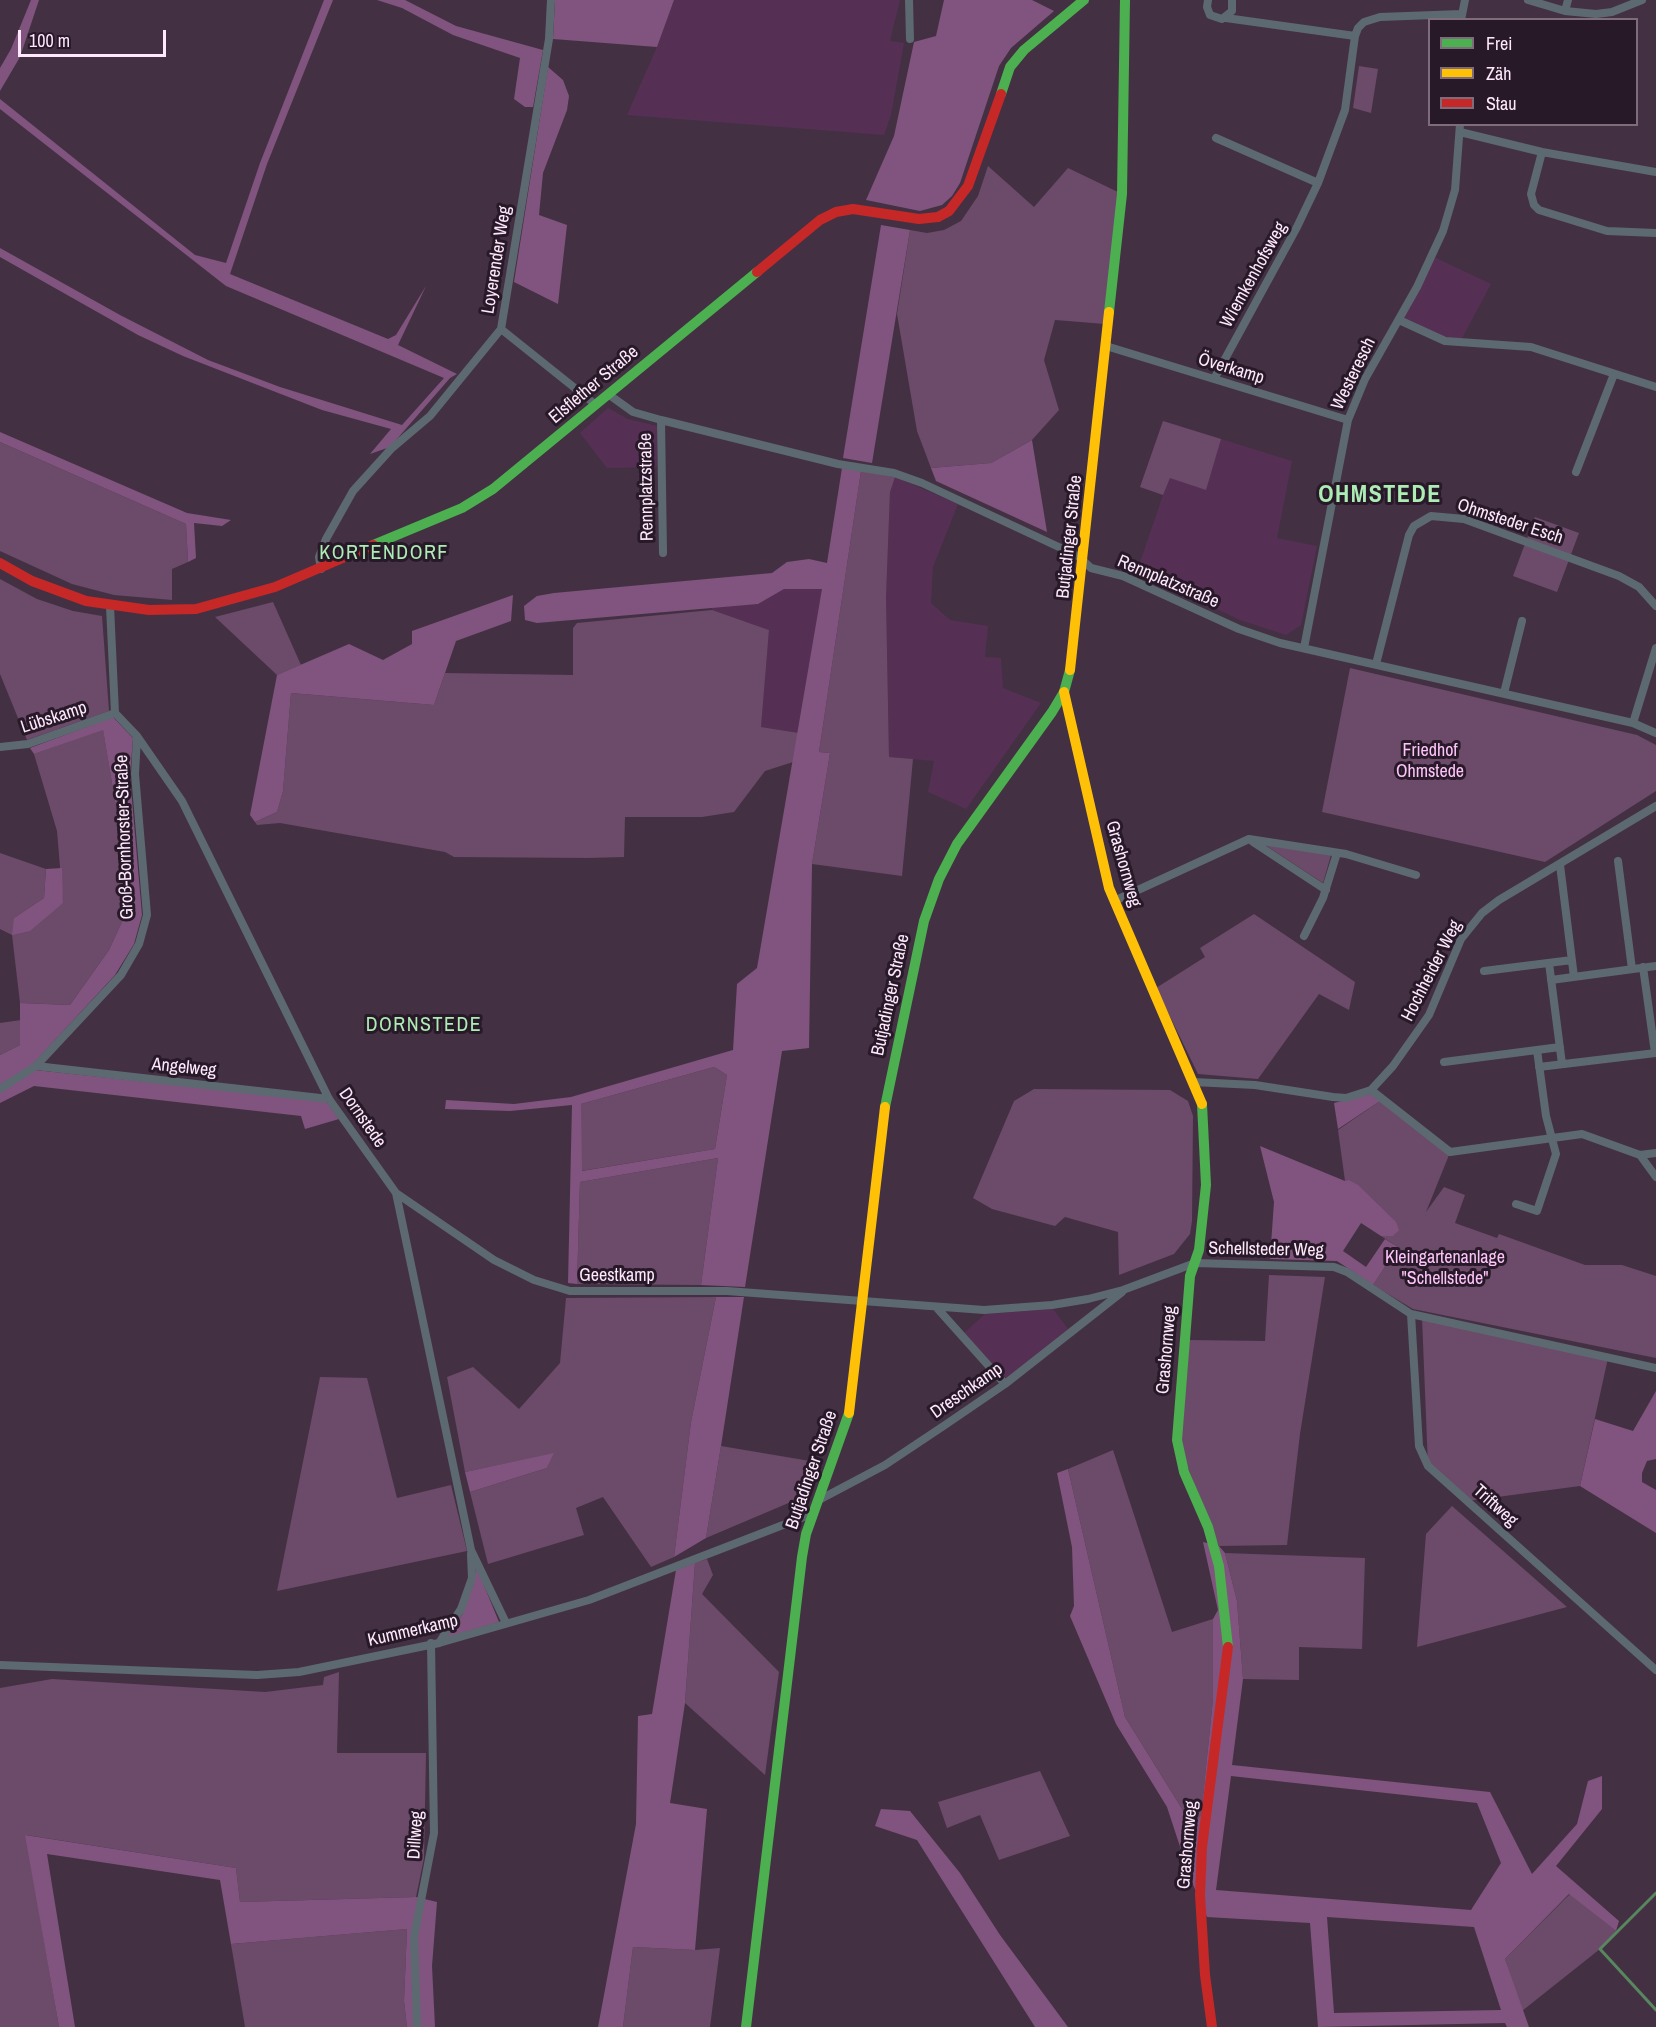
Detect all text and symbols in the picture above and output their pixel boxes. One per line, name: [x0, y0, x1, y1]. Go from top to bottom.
scale bar: [21, 18, 170, 56]
legend: [1428, 18, 1638, 126]
text: 100 m: [29, 28, 70, 53]
text: Frei: [1486, 31, 1512, 56]
text: Zäh: [1486, 61, 1511, 86]
text: Stau: [1486, 91, 1516, 116]
street label: Loyerender Weg: [478, 205, 516, 315]
street label: Wiemkenhofsweg: [1216, 218, 1292, 332]
street label: Westeresch: [1327, 334, 1381, 414]
street label: Elsflether Straße: [545, 341, 643, 429]
street label: Överkamp: [1195, 349, 1267, 389]
street label: Rennplatzstraße: [635, 433, 659, 541]
street label: Butjadinger Straße: [1053, 474, 1087, 600]
district label: OHMSTEDE: [1318, 482, 1442, 510]
street label: Ohmsteder Esch: [1454, 495, 1566, 549]
district label: KORTENDORF: [319, 542, 449, 566]
street label: Rennplatzstraße: [1114, 551, 1222, 613]
street label: Lübskamp: [18, 697, 90, 739]
park label: Friedhof Ohmstede: [1396, 740, 1464, 783]
street label: Groß-Bornhorster-Straße: [111, 754, 139, 920]
street label: Grashornweg: [1100, 818, 1146, 910]
street label: Hochheider Weg: [1397, 917, 1467, 1025]
street label: Butjadinger Straße: [868, 932, 914, 1058]
district label: DORNSTEDE: [366, 1014, 482, 1038]
street label: Angelweg: [151, 1054, 217, 1082]
street label: Dornstede: [334, 1084, 390, 1152]
street label: Schellsteder Weg: [1208, 1238, 1324, 1262]
park label: Kleingartenanlage "Schellstede": [1385, 1247, 1505, 1290]
street label: Geestkamp: [579, 1265, 655, 1287]
street label: Grashornweg: [1152, 1305, 1182, 1395]
street label: Dreschkamp: [927, 1358, 1007, 1424]
street label: Butjadinger Straße: [782, 1408, 842, 1532]
street label: Triftweg: [1468, 1480, 1522, 1532]
street label: Kummerkamp: [366, 1610, 460, 1652]
street label: Grashornweg: [1173, 1800, 1203, 1890]
street label: Dillweg: [404, 1810, 428, 1860]

